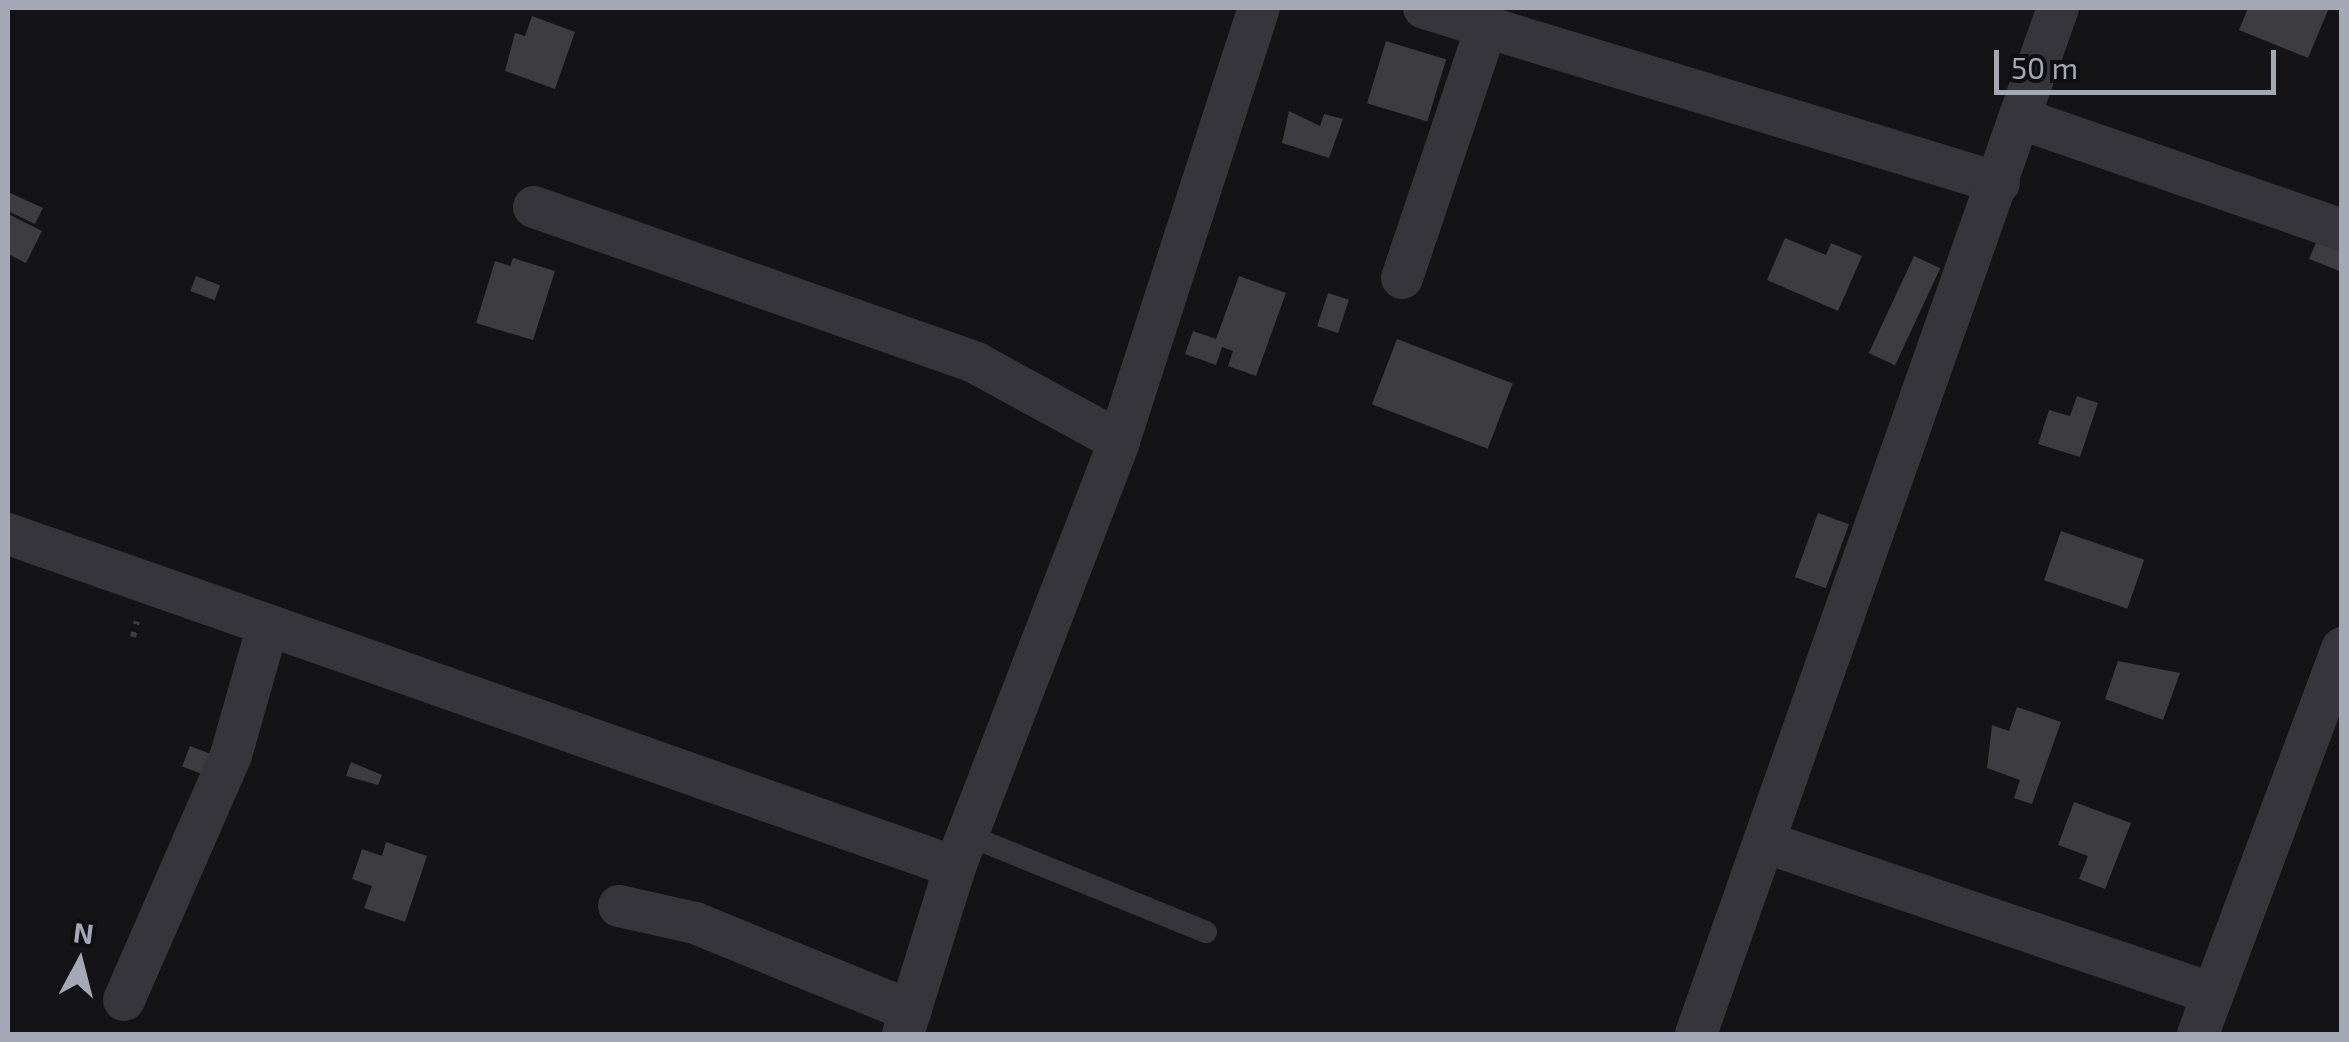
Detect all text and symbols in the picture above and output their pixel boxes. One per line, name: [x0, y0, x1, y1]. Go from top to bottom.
scale bar: [1999, 30, 2282, 92]
text: 50 m: [2011, 49, 2078, 85]
north arrow: [30, 912, 130, 1012]
text: N: [72, 914, 96, 950]

